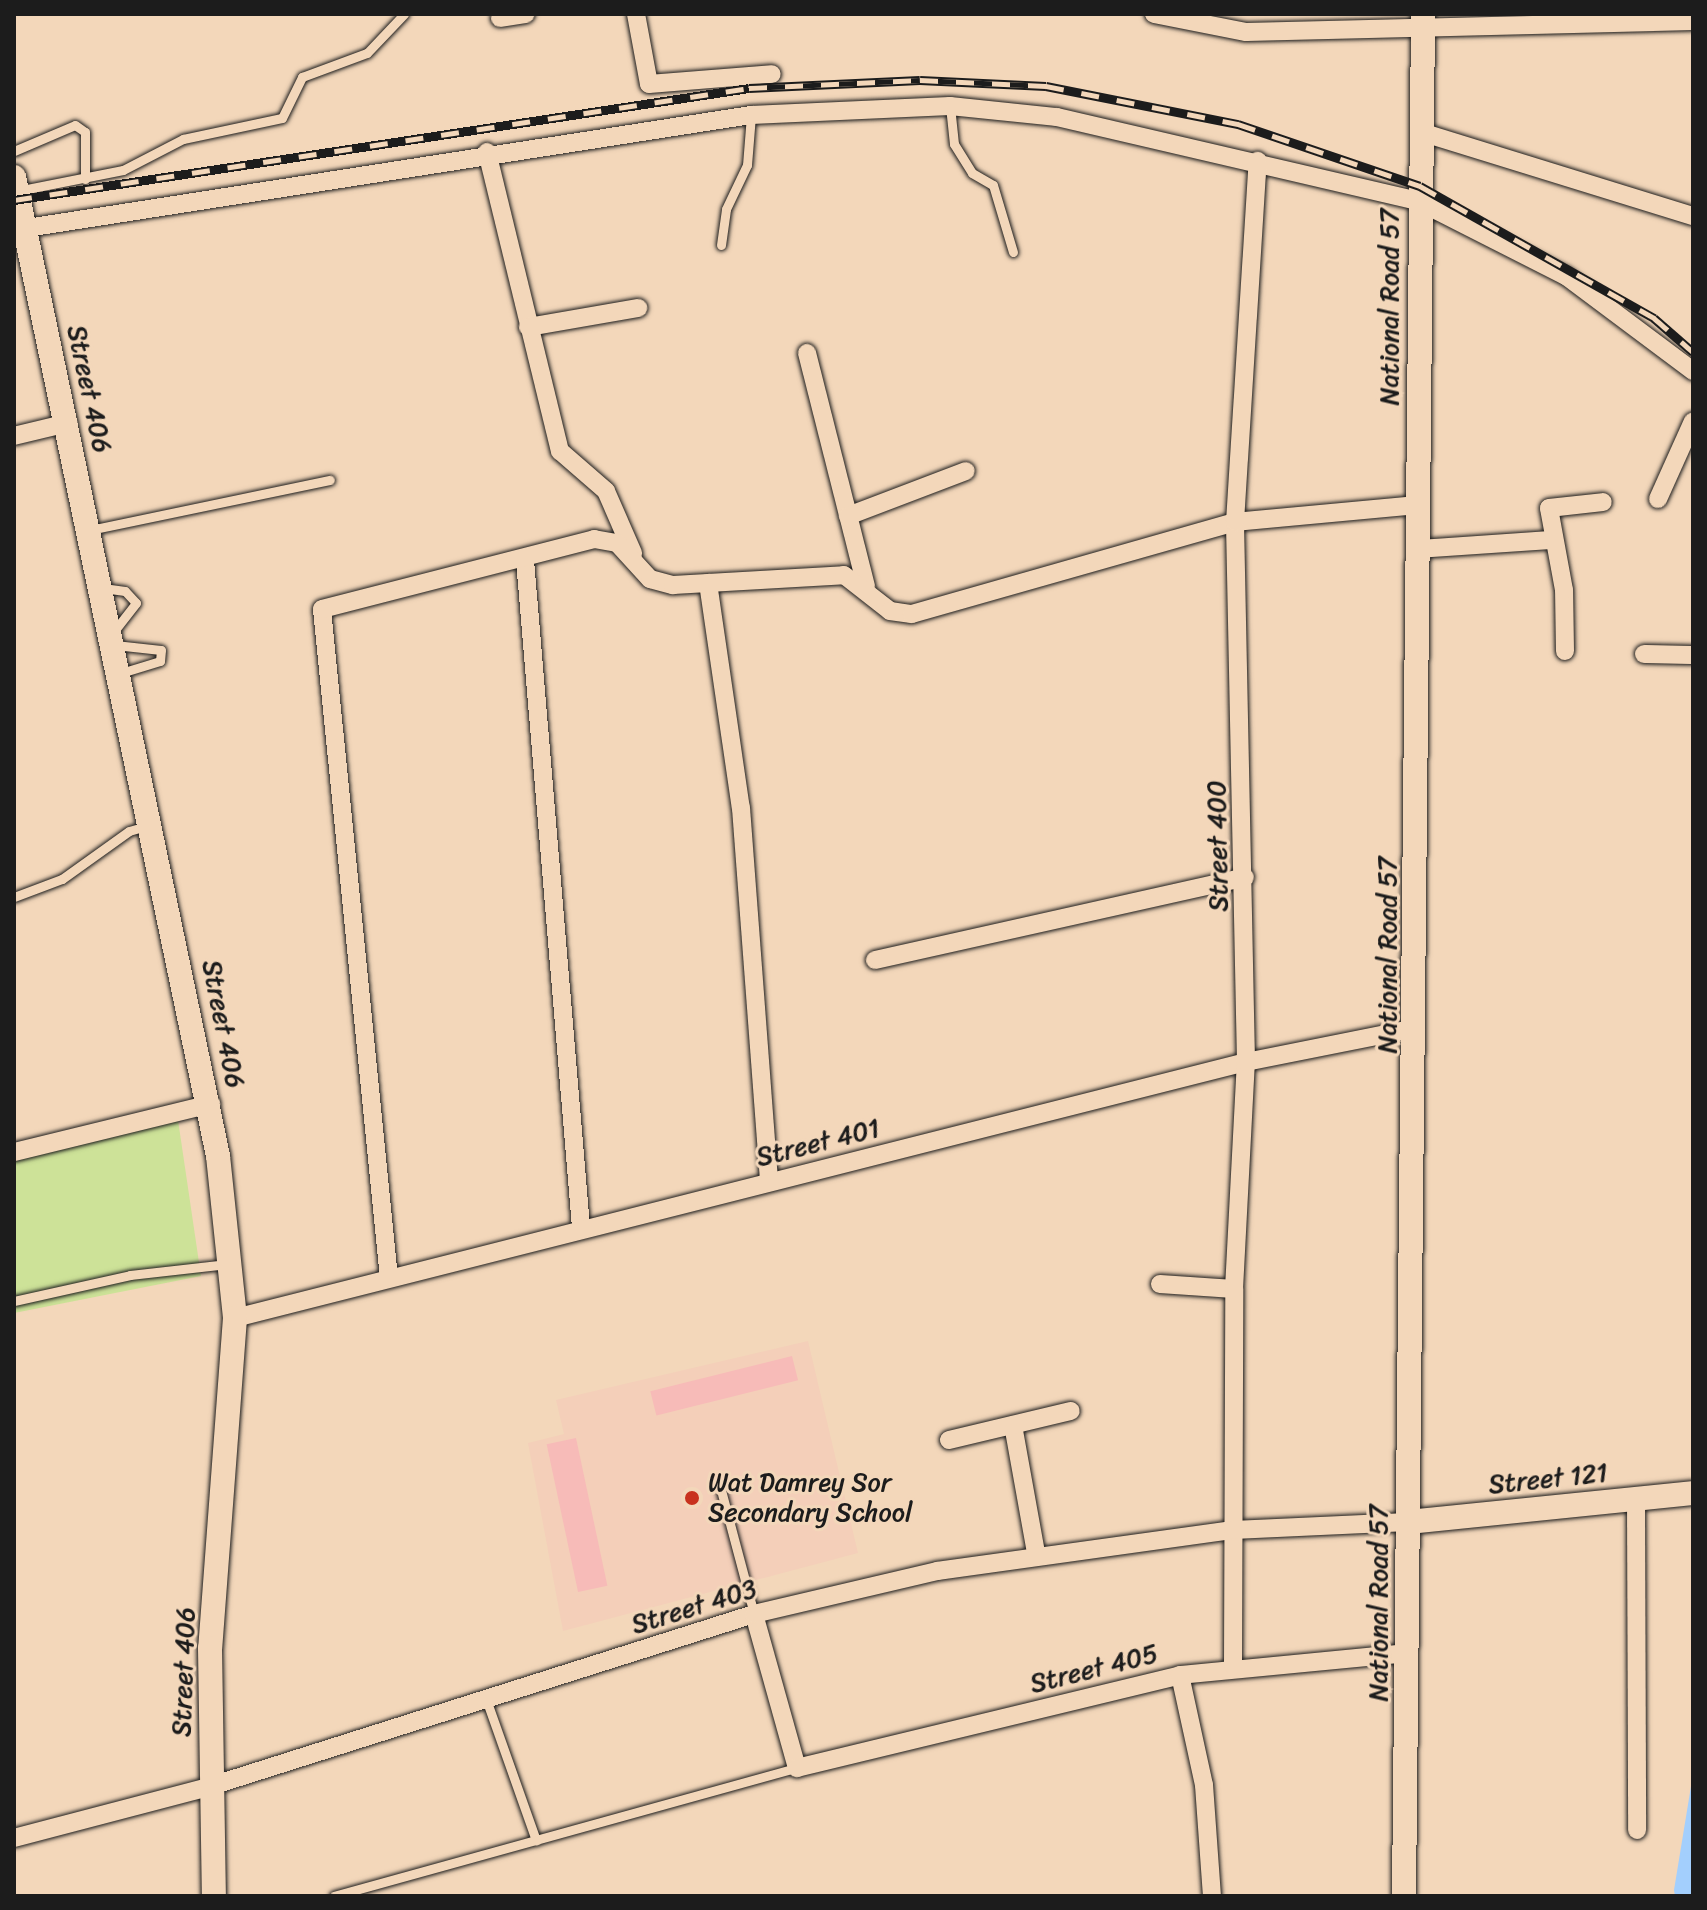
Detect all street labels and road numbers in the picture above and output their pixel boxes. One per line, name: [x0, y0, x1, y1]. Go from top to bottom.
street label: National Road 57: [1374, 209, 1406, 405]
street label: Street 406: [60, 322, 118, 456]
street label: Street 400: [1201, 780, 1235, 912]
street label: National Road 57: [1372, 857, 1404, 1053]
street label: Street 406: [195, 957, 251, 1091]
street label: Street 401: [753, 1113, 883, 1173]
street label: Street 121: [1487, 1457, 1609, 1501]
street label: National Road 57: [1363, 1505, 1395, 1701]
street label: Street 403: [628, 1573, 760, 1641]
street label: Street 406: [166, 1607, 202, 1737]
street label: Street 405: [1027, 1638, 1161, 1700]

